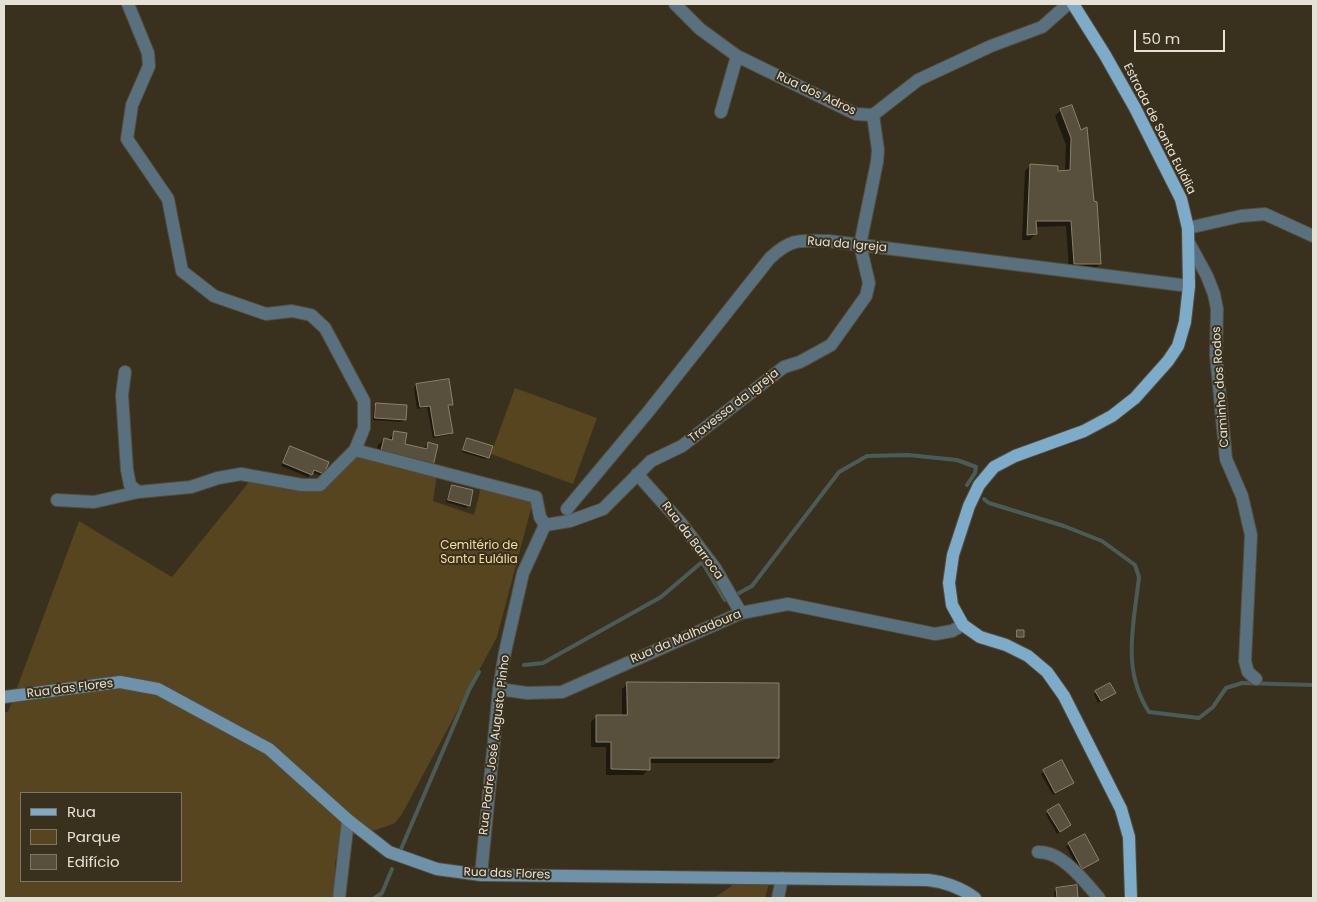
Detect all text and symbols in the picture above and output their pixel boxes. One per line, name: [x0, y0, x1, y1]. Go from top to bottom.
scale bar: [1137, 20, 1228, 52]
text: 50 m: [1142, 28, 1180, 49]
street label: Estrada de Santa Eulália: [1120, 61, 1198, 197]
street label: Rua dos Adros: [774, 69, 858, 119]
street label: Rua da Igreja: [807, 234, 887, 256]
street label: Caminho dos Rodos: [1210, 326, 1232, 448]
street label: Travessa da Igreja: [686, 366, 782, 446]
street label: Rua da Barroca: [658, 499, 726, 583]
park label: Cemitério de Santa Eulália: [440, 539, 518, 567]
street label: Rua da Malhadoura: [628, 607, 744, 667]
street label: Rua Padre José Augusto Pinho: [477, 654, 513, 836]
street label: Rua das Flores: [26, 677, 114, 701]
legend: [20, 792, 182, 882]
text: Rua: [67, 801, 96, 822]
text: Parque: [67, 826, 120, 847]
text: Edifício: [67, 851, 120, 872]
street label: Rua das Flores: [463, 865, 551, 883]

